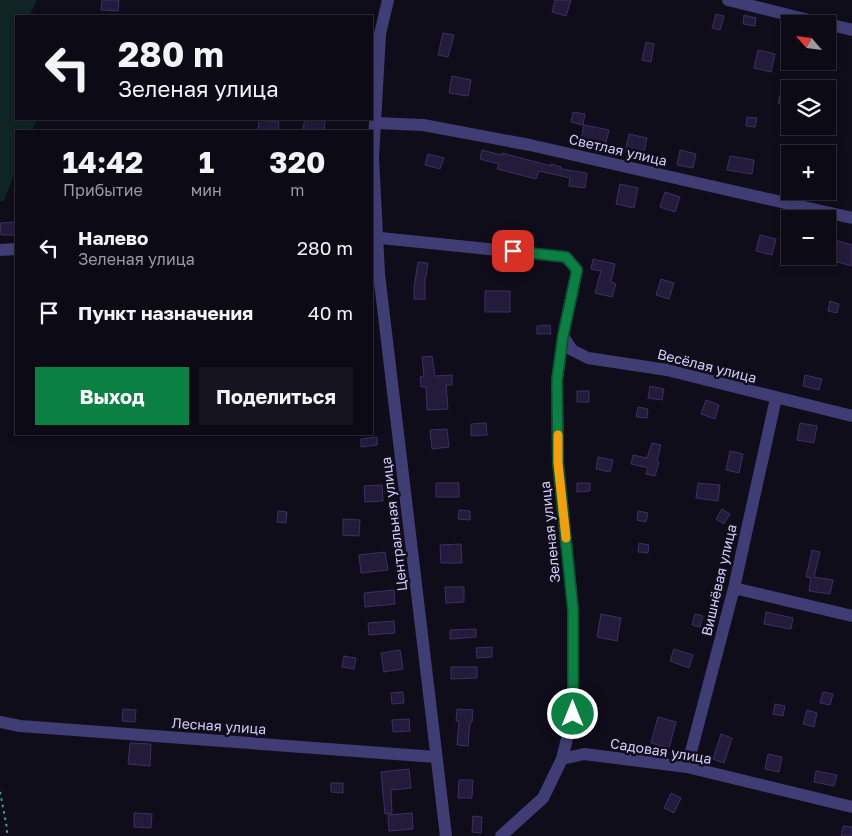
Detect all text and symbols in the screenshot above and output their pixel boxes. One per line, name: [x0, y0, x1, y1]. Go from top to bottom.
north arrow: [781, 15, 836, 70]
map controls: [781, 15, 836, 265]
text: 280 m: [118, 33, 224, 75]
icon: left: [35, 35, 100, 100]
text: Зеленая улица: [118, 75, 279, 102]
button: layers: [781, 80, 836, 135]
street label: Светлая улица: [567, 130, 669, 169]
text: 14:42: [62, 144, 143, 180]
text: 1: [199, 144, 214, 180]
text: 320: [269, 144, 325, 180]
button: +: [781, 145, 836, 200]
text: Прибытие: [63, 180, 143, 200]
text: мин: [191, 180, 222, 200]
text: m: [290, 180, 305, 200]
button: −: [781, 210, 836, 265]
text: Налево: [78, 226, 148, 249]
pin: [492, 230, 534, 272]
icon: left: [35, 234, 63, 262]
text: 280 m: [297, 236, 353, 259]
icon: arrive: [499, 237, 527, 265]
text: Зеленая улица: [78, 249, 195, 269]
icon: arrive: [35, 299, 63, 327]
text: Пункт назначения: [78, 301, 253, 324]
text: 40 m: [308, 301, 353, 324]
street label: Весёлая улица: [656, 345, 759, 386]
button: Выход: [35, 367, 189, 425]
button: Поделиться: [199, 367, 353, 425]
street label: Центральная улица: [377, 456, 410, 592]
street label: Зеленая улица: [536, 480, 563, 584]
street label: Вишнёвая улица: [697, 522, 740, 637]
position arrow: [546, 687, 598, 739]
street label: Лесная улица: [171, 714, 267, 737]
street label: Садовая улица: [609, 734, 713, 767]

